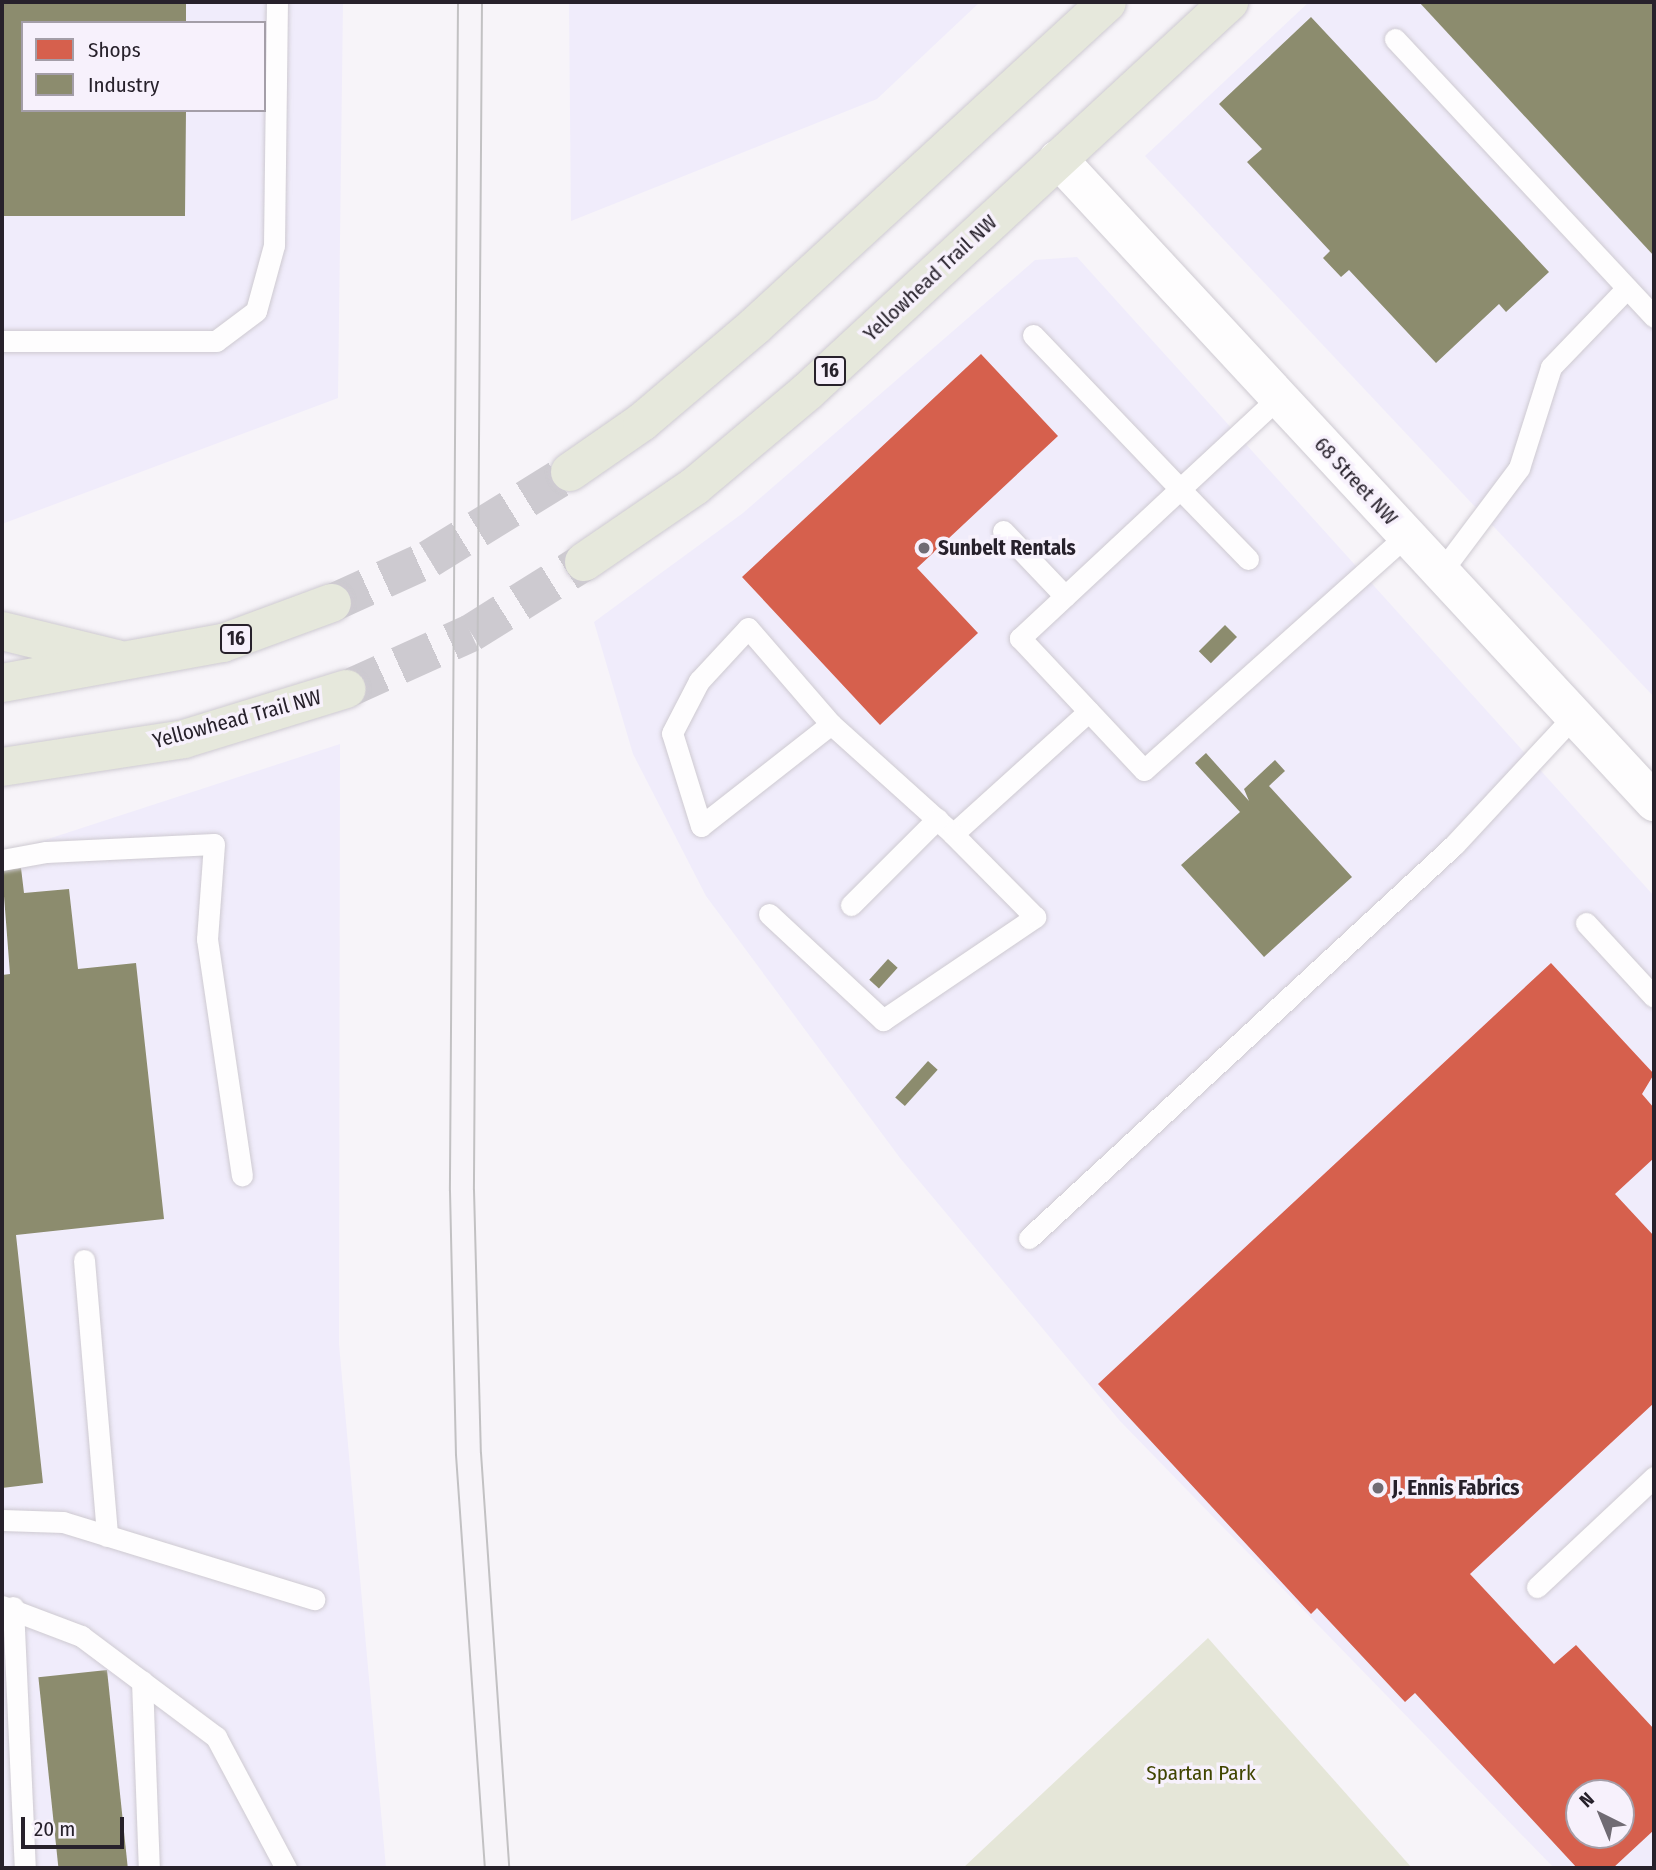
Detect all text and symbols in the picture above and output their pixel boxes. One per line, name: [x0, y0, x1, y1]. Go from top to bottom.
legend: [21, 21, 266, 112]
text: Shops: [88, 37, 141, 63]
text: Industry: [88, 72, 159, 98]
street label: Yellowhead Trail NW: [858, 210, 1002, 346]
road number: 16: [812, 356, 848, 386]
street label: 68 Street NW: [1309, 432, 1403, 530]
place label: Sunbelt Rentals: [938, 535, 1076, 561]
marker: Sunbelt Rentals: [916, 540, 932, 556]
road number: 16: [218, 624, 254, 654]
street label: Yellowhead Trail NW: [150, 684, 324, 754]
place label: J. Ennis Fabrics: [1392, 1475, 1519, 1501]
marker: J. Ennis Fabrics: [1370, 1480, 1386, 1496]
park label: Spartan Park: [1146, 1760, 1256, 1786]
north arrow: [1565, 1779, 1635, 1849]
text: N: [1575, 1787, 1599, 1812]
scale bar: [24, 1804, 128, 1848]
text: 20 m: [34, 1816, 75, 1842]

